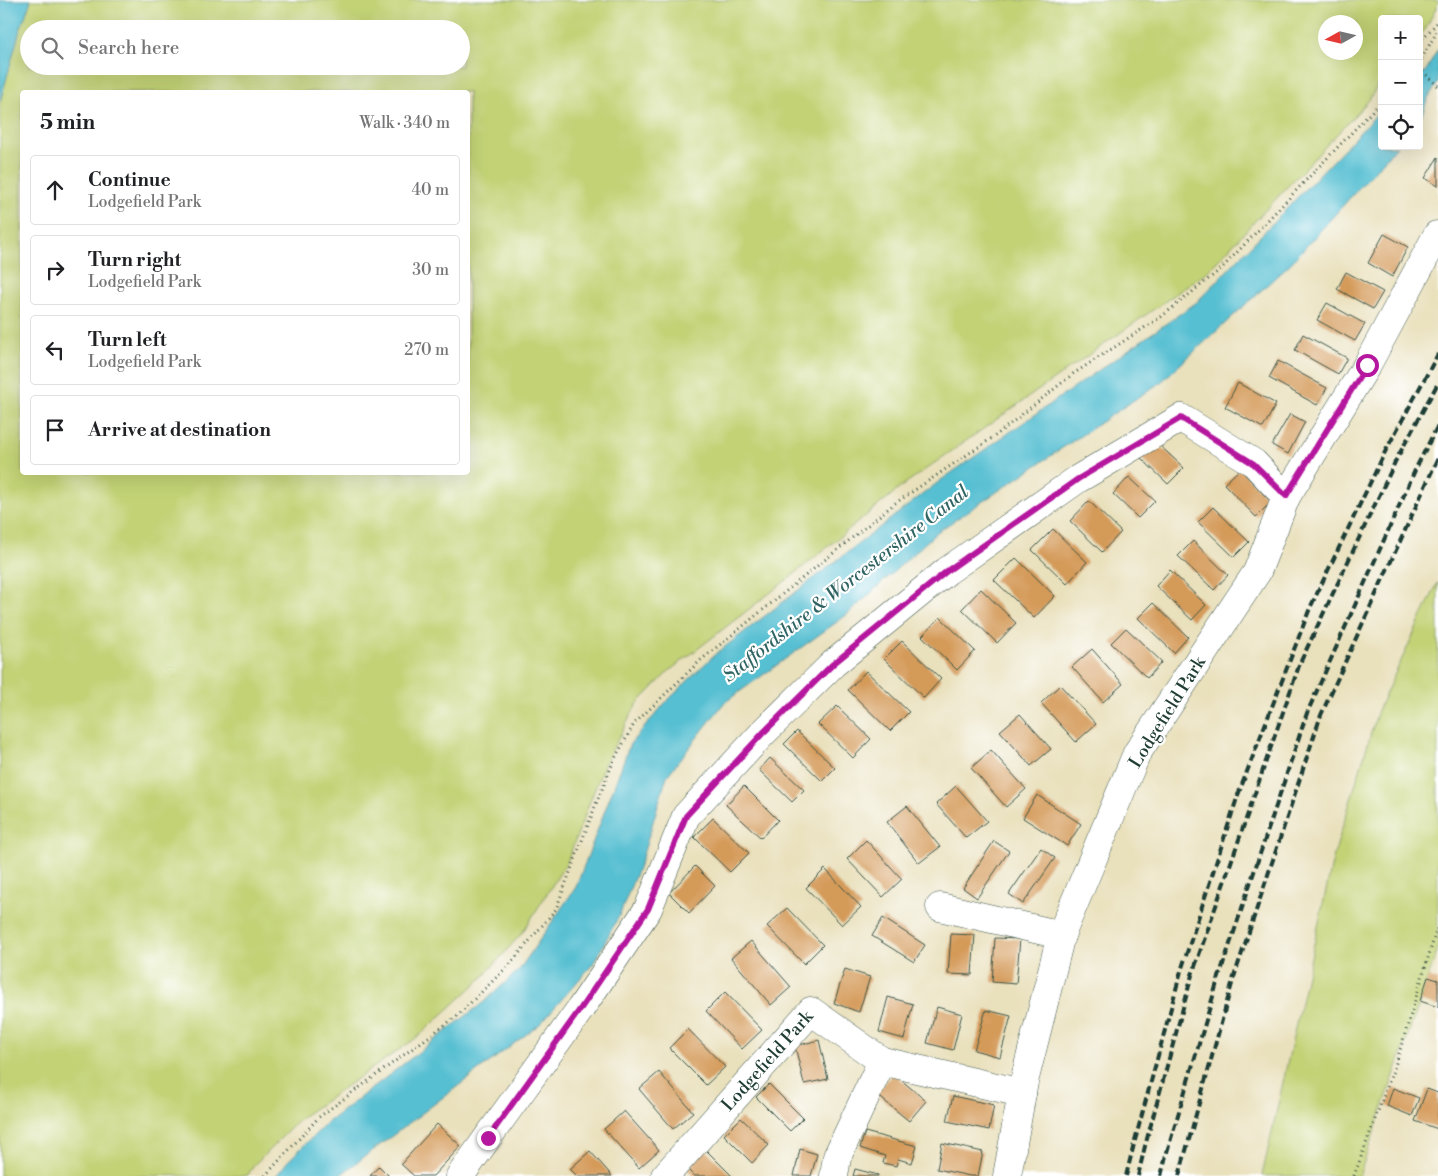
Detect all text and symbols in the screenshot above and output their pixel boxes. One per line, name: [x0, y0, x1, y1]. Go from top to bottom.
north arrow: [1318, 15, 1363, 60]
map controls: [1378, 15, 1423, 150]
button: +: [1378, 15, 1423, 60]
search box: [20, 20, 470, 75]
icon: search: [38, 34, 66, 62]
text: Search here: [78, 36, 179, 60]
button: −: [1378, 60, 1423, 105]
button: locate: [1378, 105, 1423, 150]
text: 5 min: [40, 110, 95, 136]
text: Walk · 340 m: [360, 113, 450, 133]
text: Continue: [88, 168, 171, 192]
icon: ahead: [41, 176, 69, 204]
text: 40 m: [412, 180, 449, 200]
text: Lodgefield Park: [88, 192, 201, 212]
text: Turn right: [88, 248, 181, 272]
icon: right: [41, 256, 69, 284]
text: 30 m: [412, 260, 449, 280]
text: Lodgefield Park: [88, 272, 201, 292]
text: Turn left: [88, 328, 167, 352]
icon: left: [41, 336, 69, 364]
text: 270 m: [404, 340, 449, 360]
text: Lodgefield Park: [88, 352, 201, 372]
route start: [1356, 354, 1379, 377]
icon: arrive: [41, 416, 69, 444]
text: Arrive at destination: [88, 418, 271, 442]
water label: Staffordshire & Worcestershire Canal: [718, 480, 974, 687]
street label: Lodgefield Park: [1124, 651, 1212, 772]
street label: Lodgefield Park: [717, 1004, 819, 1116]
route end: [477, 1127, 500, 1150]

